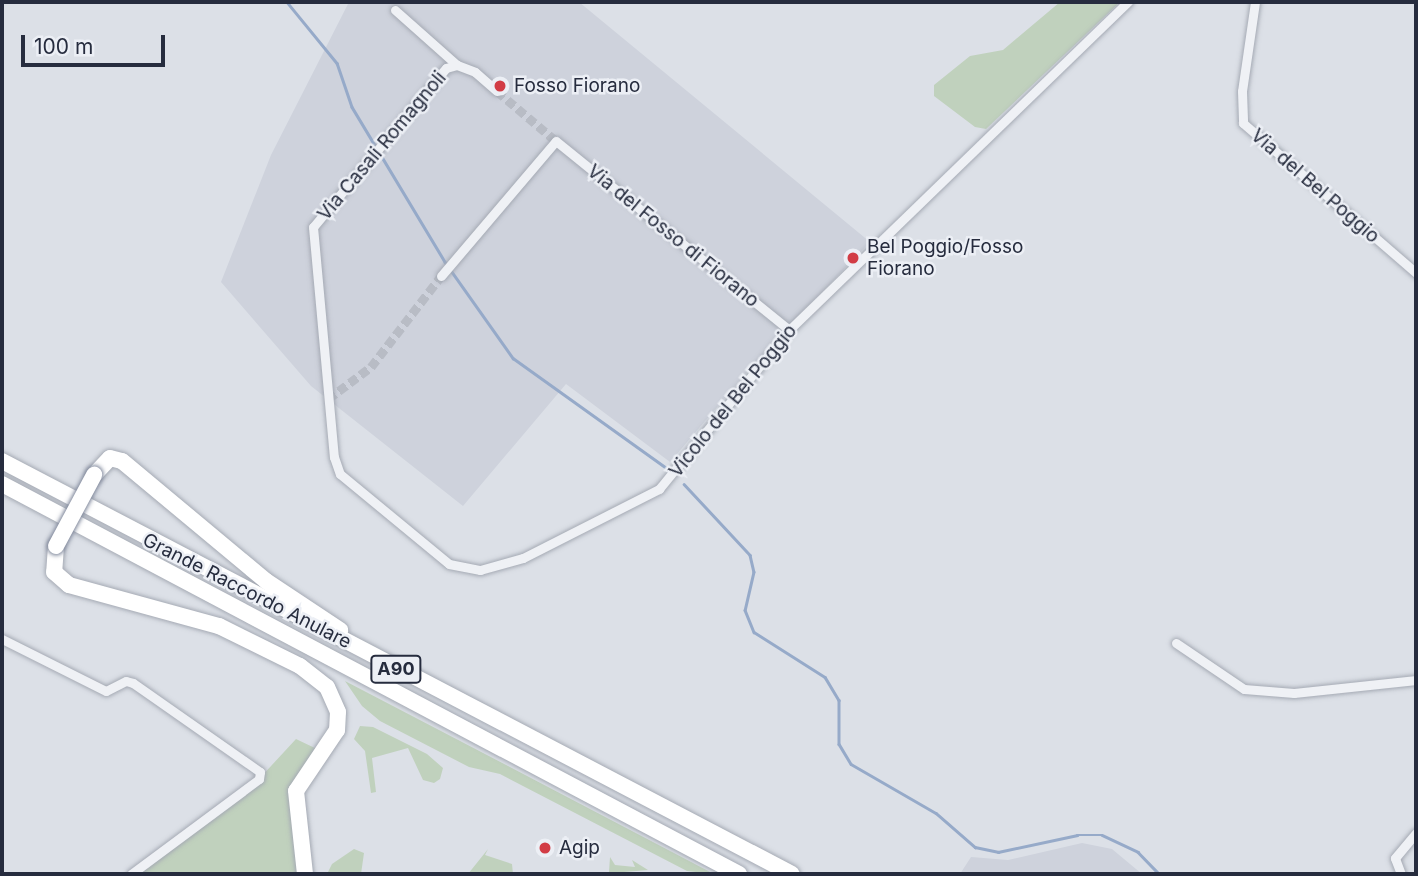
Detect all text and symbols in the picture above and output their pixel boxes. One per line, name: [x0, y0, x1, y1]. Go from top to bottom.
scale bar: [24, 21, 168, 65]
text: 100 m: [34, 34, 93, 59]
street label: Via Casali Romagnoli: [313, 67, 451, 225]
place label: Fosso Fiorano: [514, 75, 640, 97]
marker: Fosso Fiorano: [492, 78, 508, 94]
street label: Via del Bel Poggio: [1246, 124, 1384, 248]
street label: Via del Fosso di Fiorano: [583, 160, 763, 312]
place label: Bel Poggio/Fosso Fiorano: [867, 236, 1023, 280]
marker: Bel Poggio/Fosso Fiorano: [845, 250, 861, 266]
street label: Vicolo del Bel Poggio: [664, 320, 802, 482]
street label: Grande Raccordo Anulare: [139, 528, 355, 654]
road number: A90: [370, 654, 422, 684]
place label: Agip: [559, 837, 600, 859]
marker: Agip: [537, 840, 553, 856]

